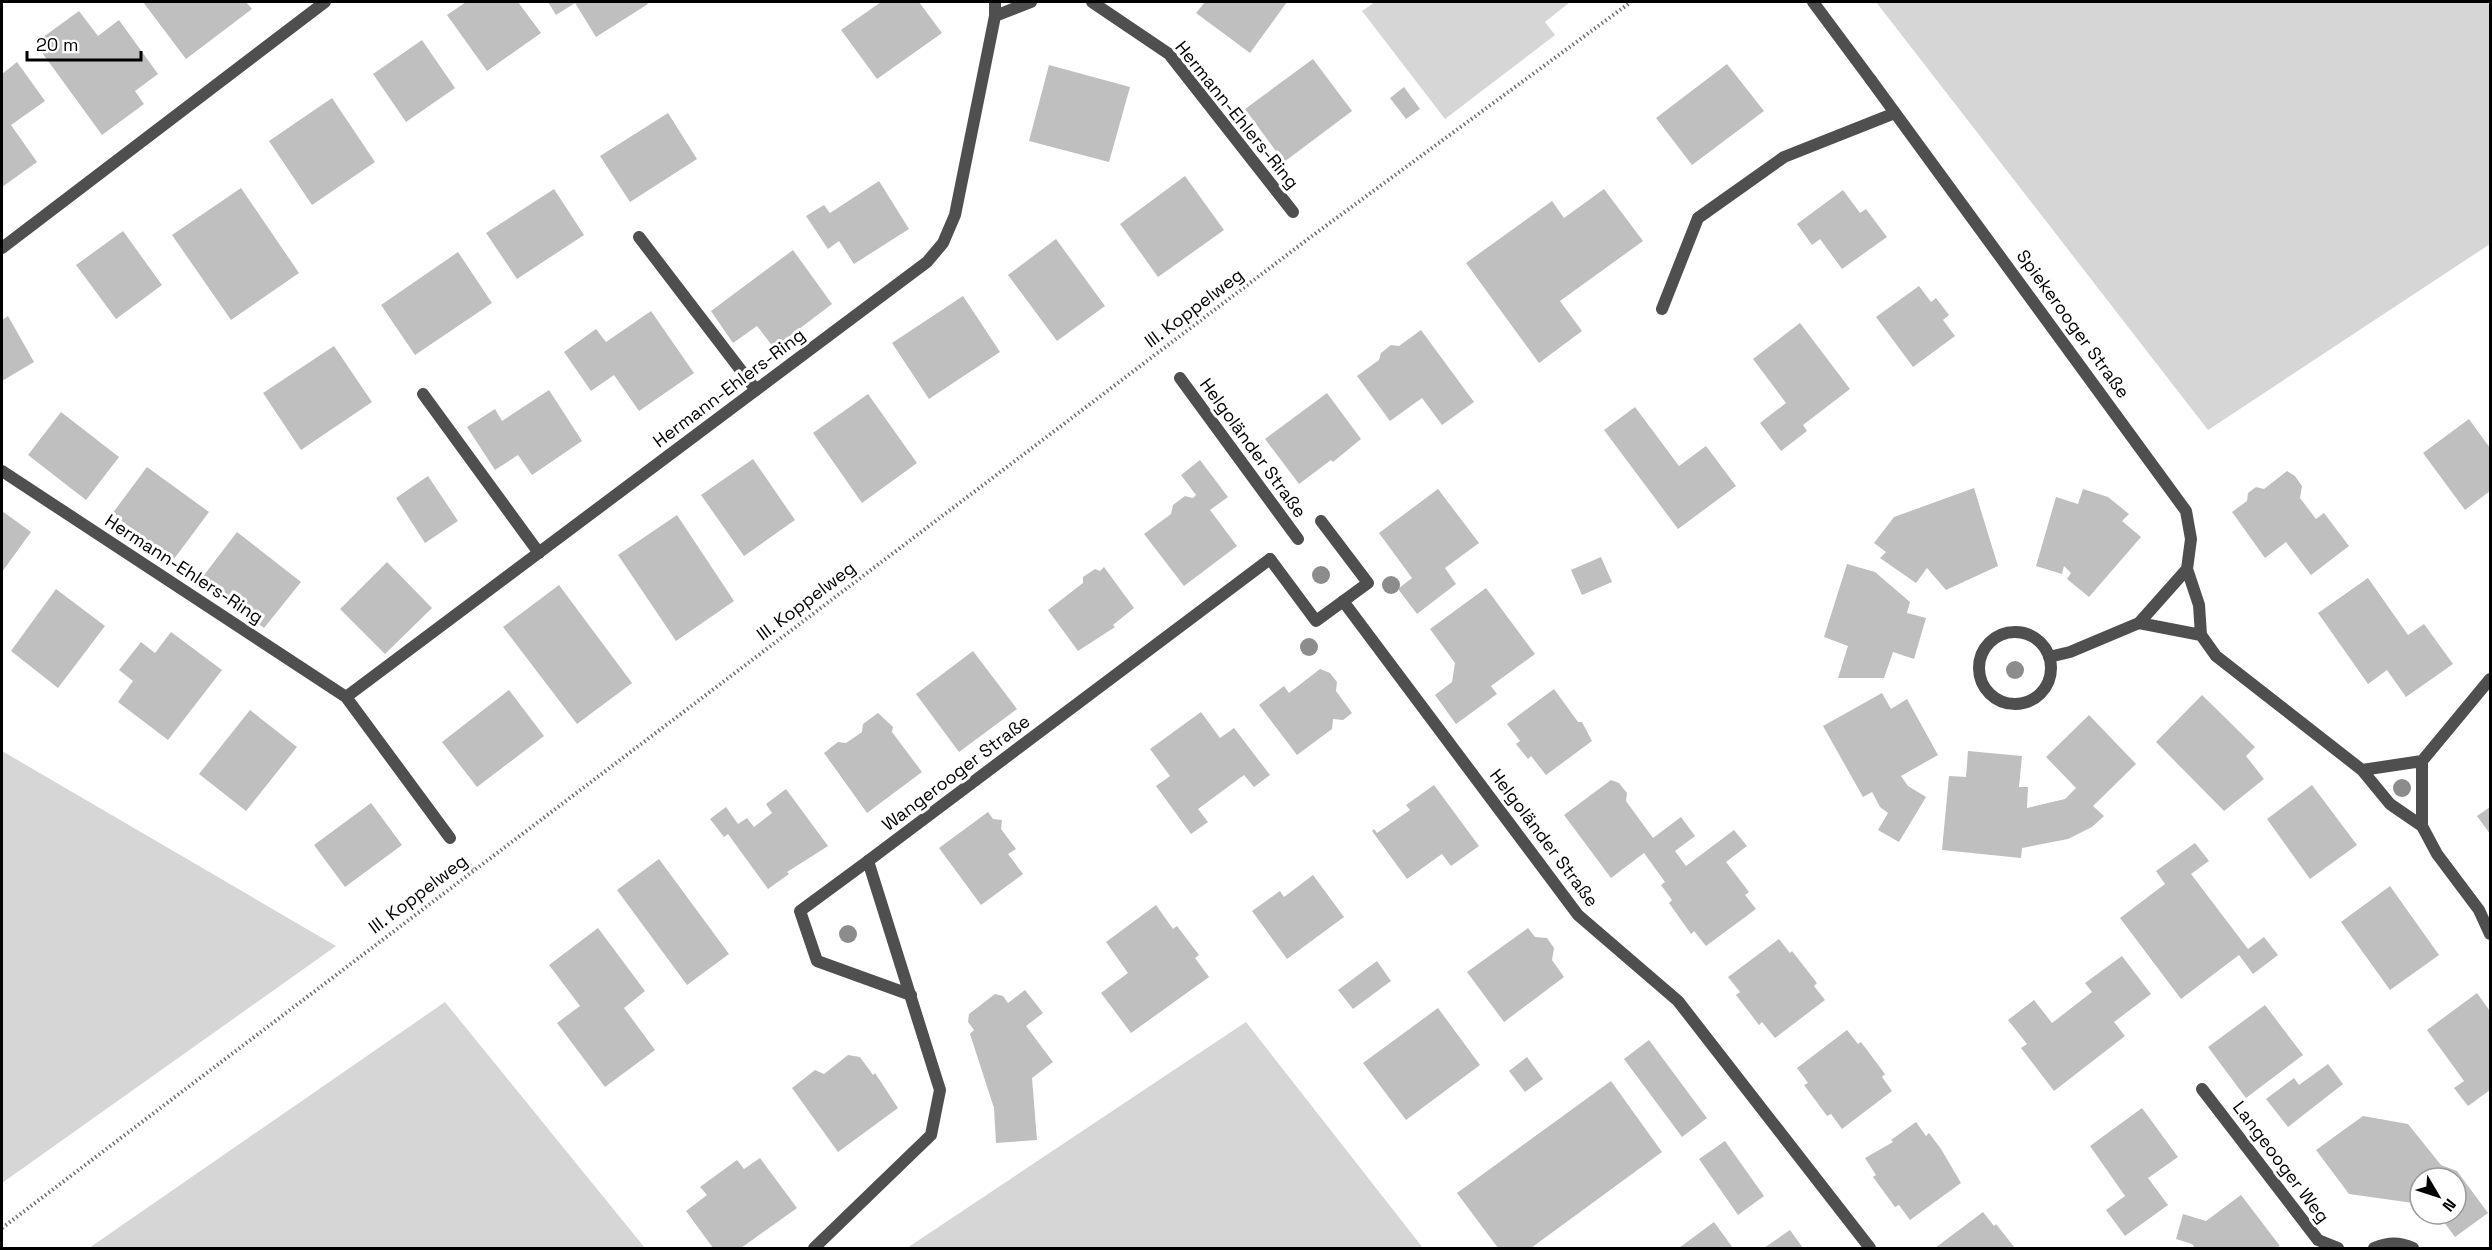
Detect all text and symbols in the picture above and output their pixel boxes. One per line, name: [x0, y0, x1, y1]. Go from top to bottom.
scale bar: [27, 24, 141, 62]
text: 20 m: [36, 33, 79, 56]
street label: Hermann-Ehlers-Ring: [1170, 36, 1304, 194]
street label: Spiekerooger Straße: [2012, 245, 2135, 402]
street label: III. Koppelweg: [1140, 263, 1248, 352]
street label: Hermann-Ehlers-Ring: [648, 323, 809, 452]
street label: Helgoländer Straße: [1195, 373, 1312, 522]
street label: Hermann-Ehlers-Ring: [101, 509, 268, 628]
street label: III. Koppelweg: [752, 556, 860, 645]
street label: Wangerooger Straße: [877, 709, 1034, 836]
street label: Helgoländer Straße: [1485, 764, 1604, 911]
street label: III. Koppelweg: [364, 849, 472, 938]
street label: Langeooger Weg: [2228, 1096, 2335, 1227]
north arrow: [2408, 1166, 2468, 1226]
text: N: [2438, 1194, 2461, 1216]

